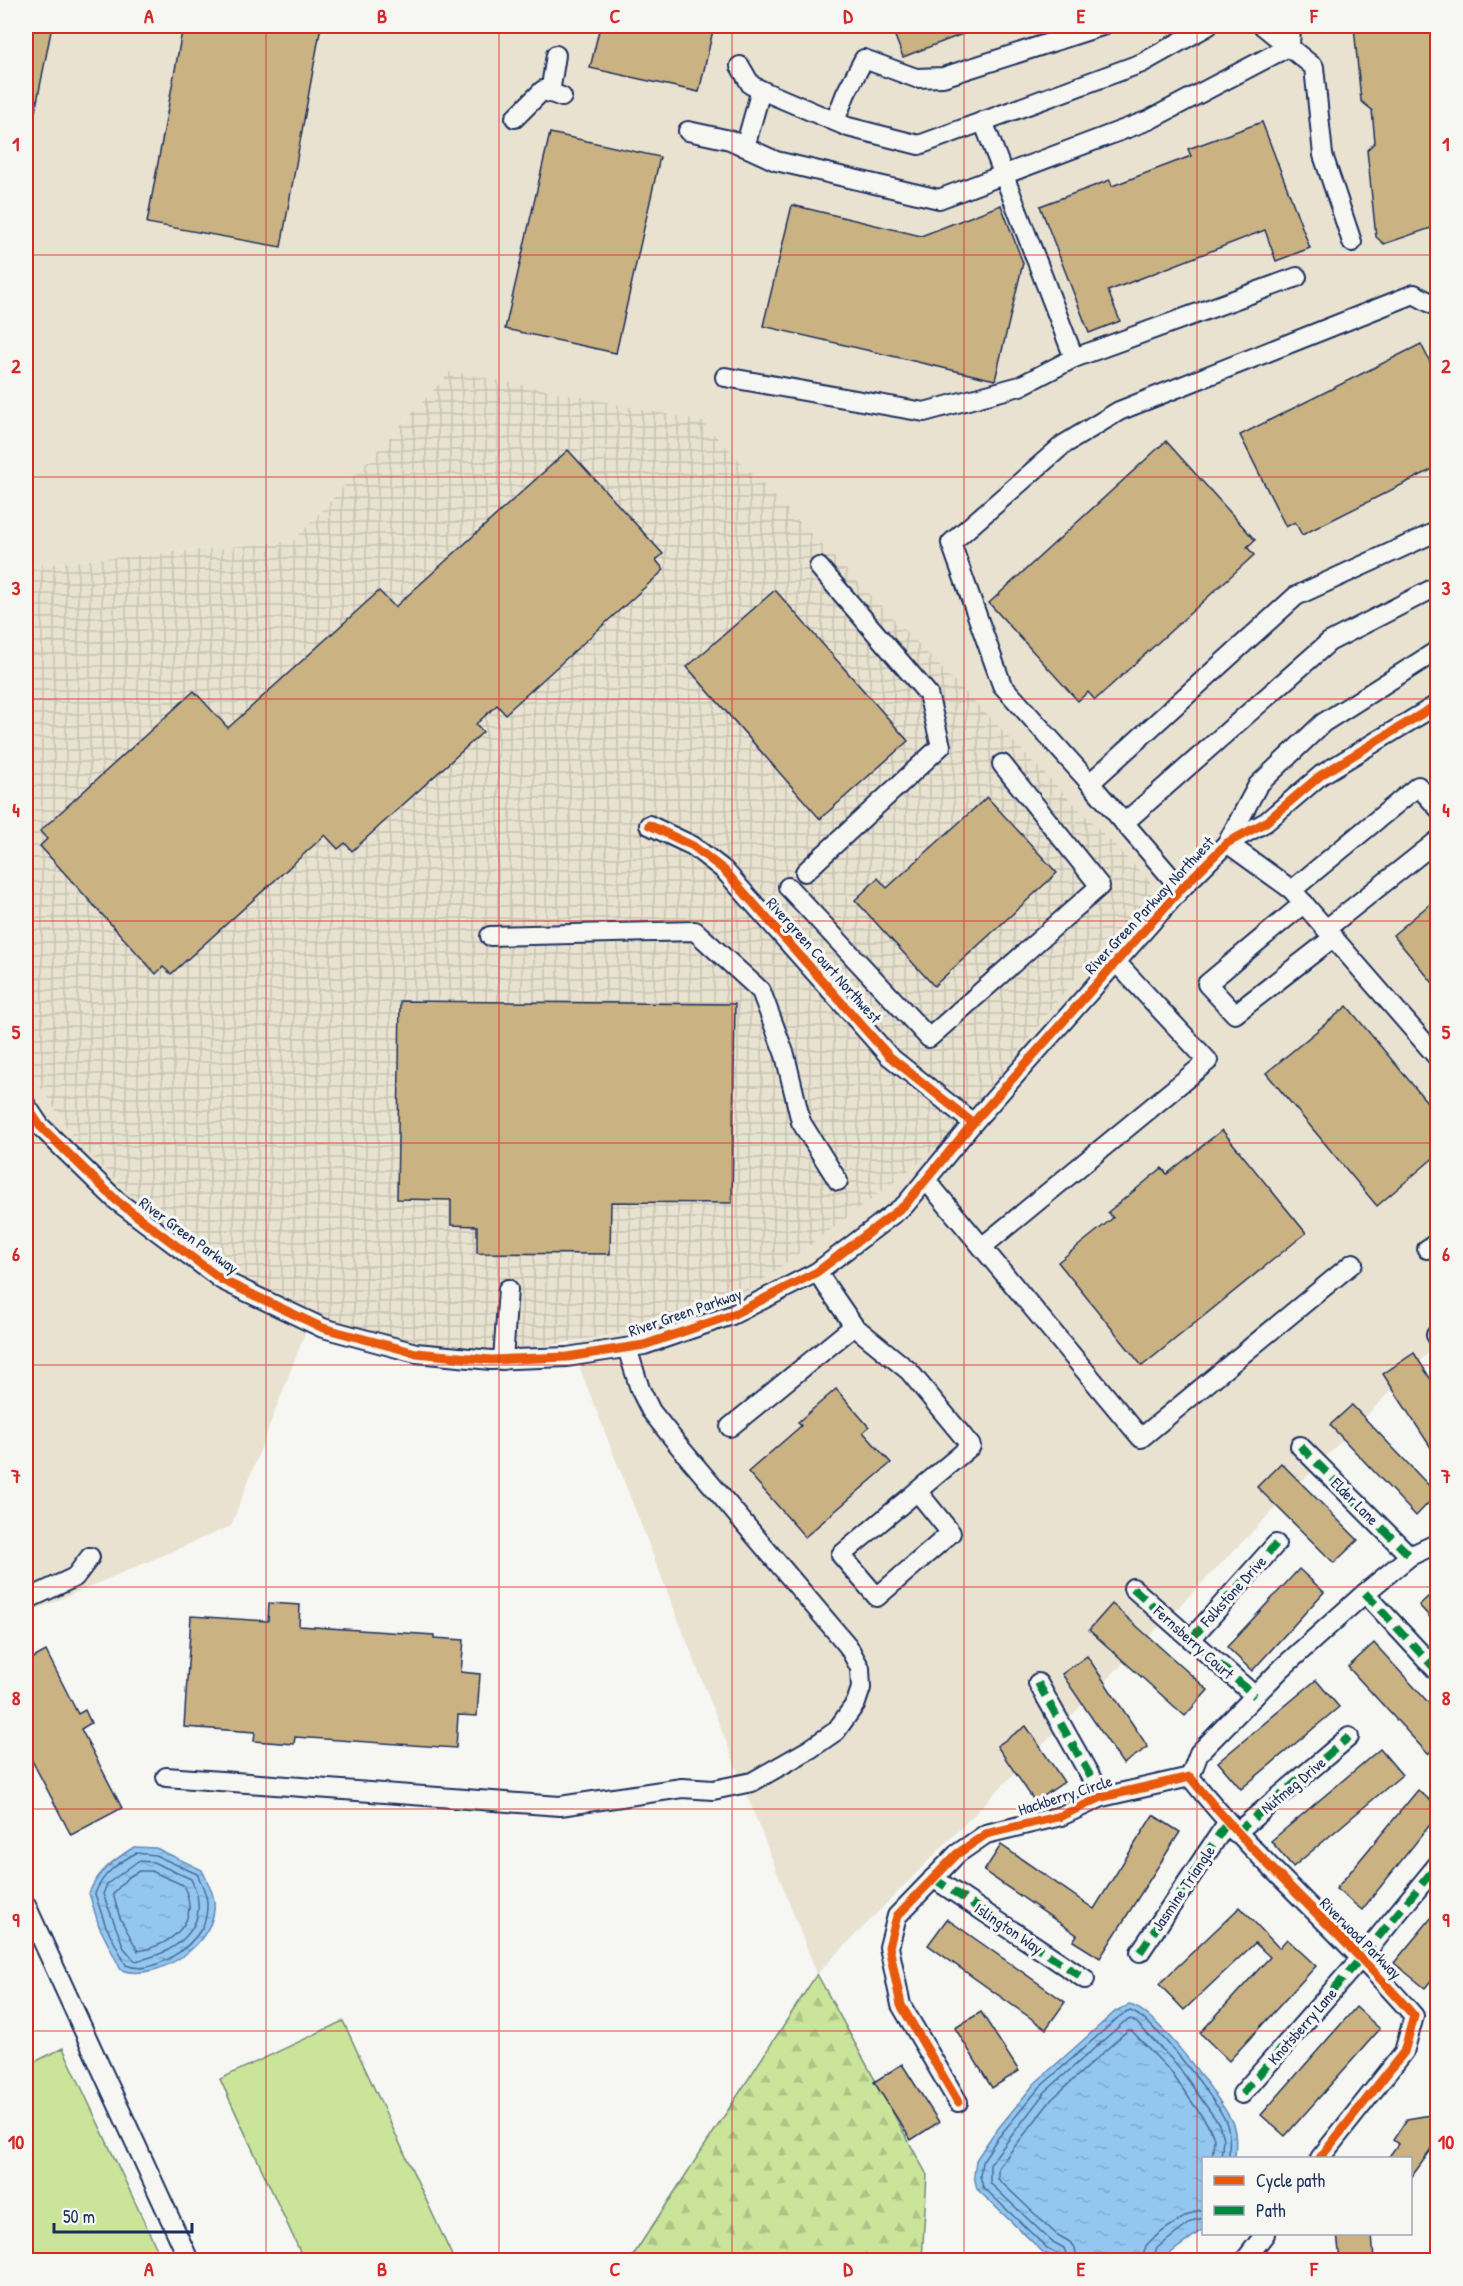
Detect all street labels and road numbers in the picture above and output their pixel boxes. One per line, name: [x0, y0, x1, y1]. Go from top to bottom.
street label: River Green Parkway Northwest: [1079, 831, 1219, 979]
street label: Rivergreen Court Northwest: [761, 892, 887, 1028]
street label: River Green Parkway: [135, 1191, 243, 1279]
street label: River Green Parkway: [626, 1282, 745, 1342]
street label: Elder Lane: [1326, 1472, 1384, 1530]
street label: Folkstone Drive: [1194, 1550, 1271, 1632]
street label: Fernsberry Court: [1148, 1599, 1239, 1684]
street label: Nutmeg Drive: [1256, 1751, 1331, 1819]
street label: Hackberry Circle: [1015, 1769, 1115, 1821]
street label: Jasmine Triangle: [1146, 1840, 1220, 1935]
street label: Riverwood Parkway: [1315, 1892, 1407, 1984]
street label: Islington Way: [971, 1897, 1048, 1959]
street label: Knotsberry Lane: [1262, 1982, 1342, 2069]

